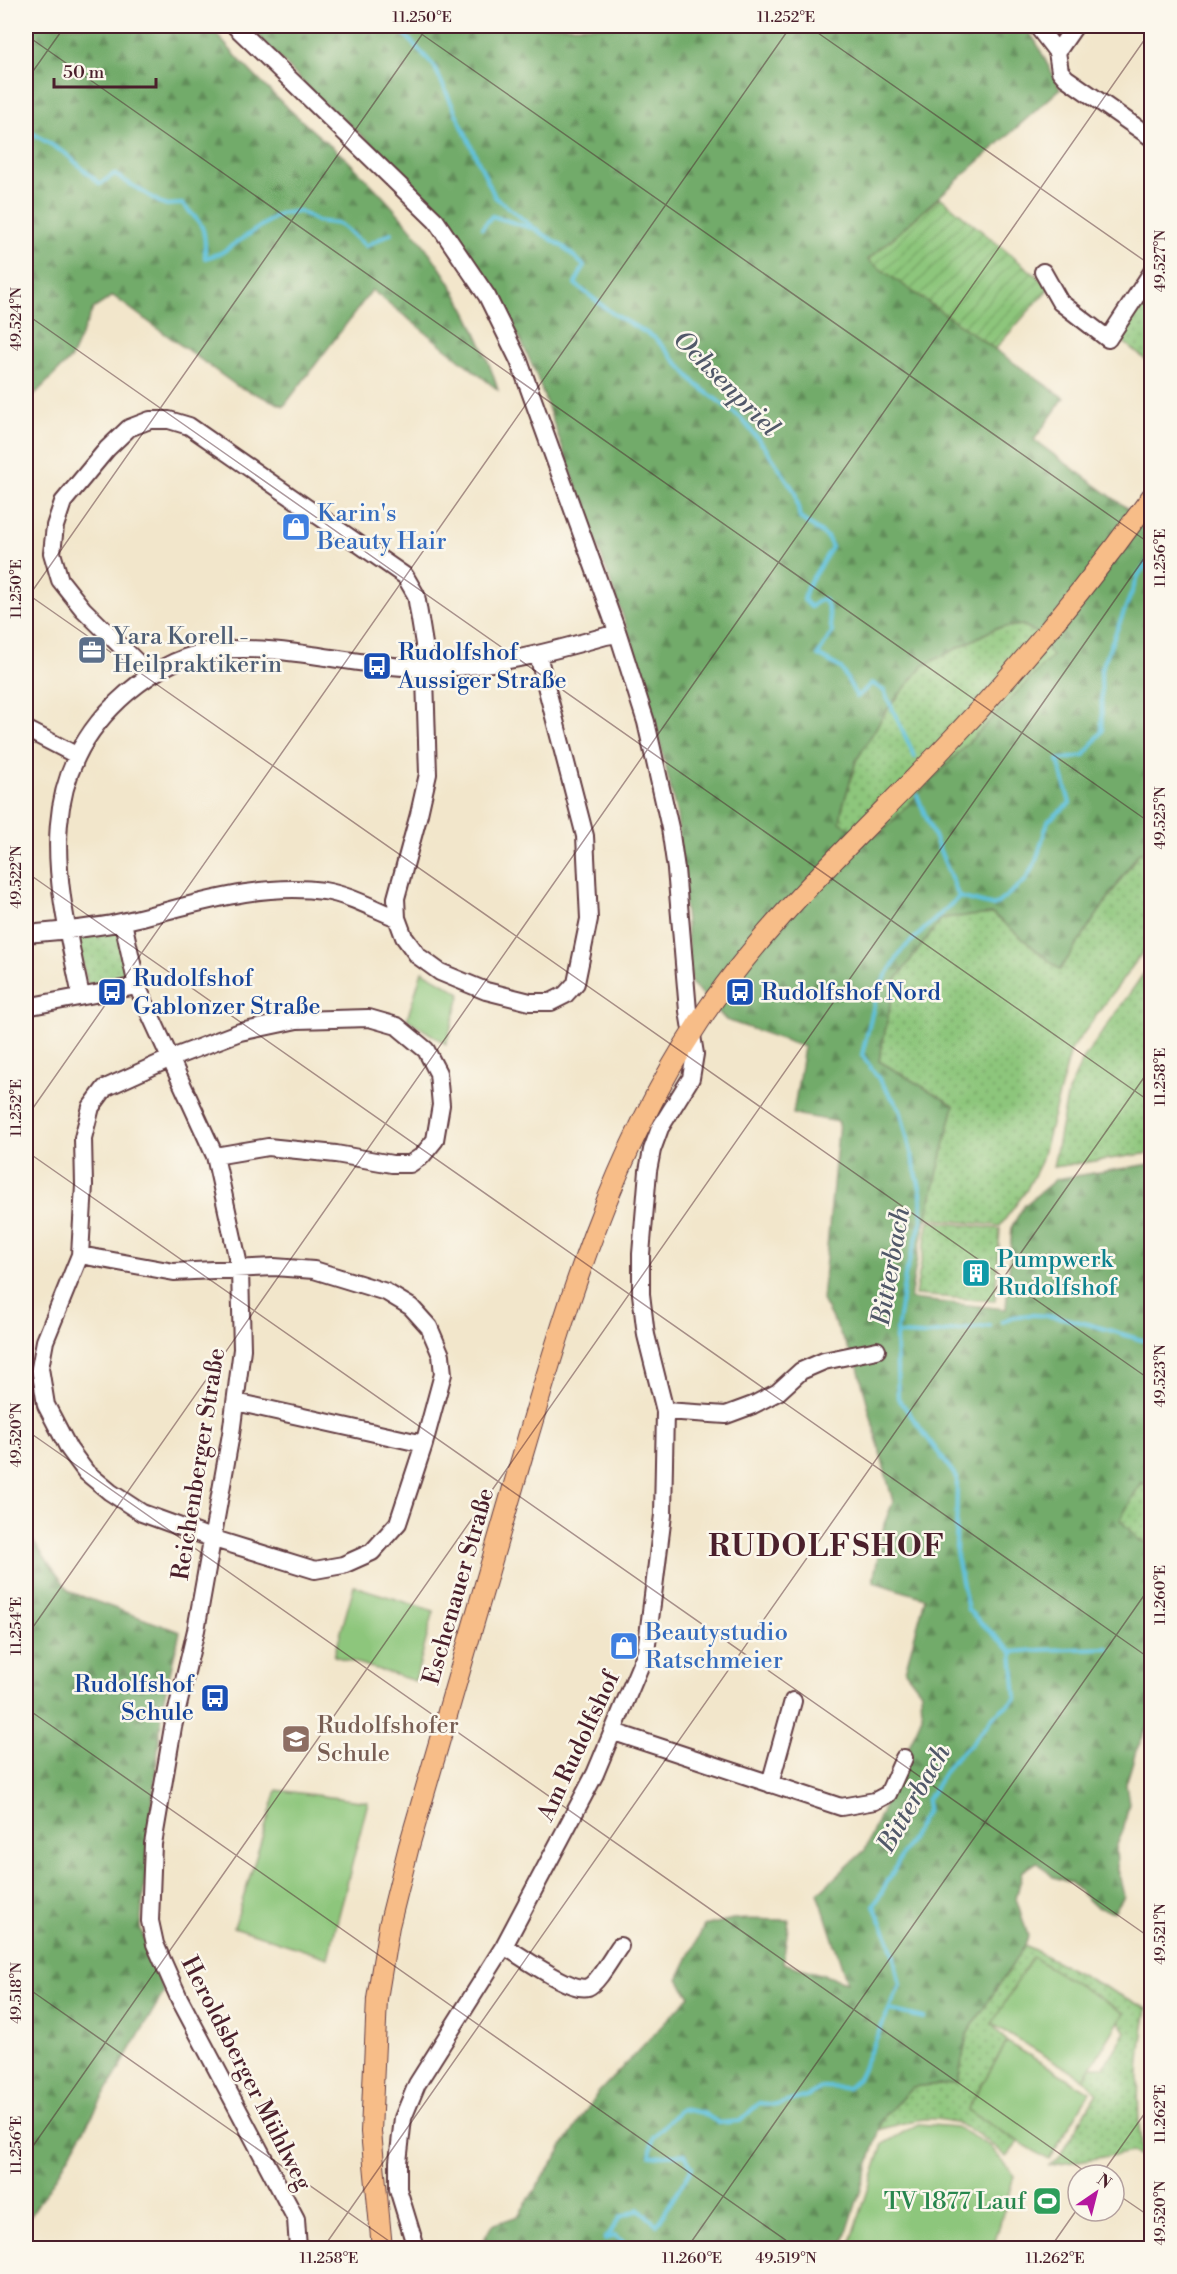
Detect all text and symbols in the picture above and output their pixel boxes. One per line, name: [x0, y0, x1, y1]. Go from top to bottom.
text: 11.250°E: [392, 8, 452, 27]
text: 11.252°E: [757, 8, 815, 27]
scale bar: [54, 51, 156, 89]
text: 50 m: [63, 61, 105, 84]
text: 49.527°N: [1151, 230, 1170, 292]
text: 49.524°N: [7, 287, 26, 351]
water label: Ochsenpriel: [666, 324, 787, 444]
place label: Karin's Beauty Hair: [316, 499, 447, 557]
shop icon: Karin's Beauty Hair: [280, 511, 312, 543]
text: 11.256°E: [1151, 529, 1170, 587]
text: 11.250°E: [7, 559, 26, 619]
place label: Yara Korell - Heilpraktikerin: [111, 622, 282, 680]
office icon: Yara Korell - Heilpraktikerin: [76, 634, 108, 666]
place label: Rudolfshof Aussiger Straße: [397, 638, 567, 696]
bus stop icon: Rudolfshof Aussiger Straße: [361, 650, 393, 682]
text: 49.525°N: [1151, 786, 1170, 850]
text: 49.522°N: [7, 845, 26, 909]
place label: Rudolfshof Gablonzer Straße: [133, 964, 321, 1022]
bus stop icon: Rudolfshof Gablonzer Straße: [96, 976, 128, 1008]
bus stop icon: Rudolfshof Nord: [724, 976, 756, 1008]
place label: Rudolfshof Nord: [761, 978, 941, 1008]
text: 11.258°E: [1151, 1048, 1170, 1106]
text: 11.252°E: [7, 1079, 26, 1137]
water label: Bitterbach: [865, 1204, 917, 1329]
place label: Pumpwerk Rudolfshof: [997, 1245, 1118, 1303]
building icon: Pumpwerk Rudolfshof: [960, 1257, 992, 1289]
text: 49.523°N: [1151, 1344, 1170, 1408]
street label: Reichenberger Straße: [166, 1346, 232, 1583]
text: 49.520°N: [7, 1403, 26, 1467]
street label: Eschenauer Straße: [417, 1484, 501, 1688]
district label: RUDOLFSHOF: [708, 1528, 946, 1566]
text: 11.260°E: [1151, 1565, 1170, 1625]
text: 11.254°E: [7, 1597, 26, 1655]
place label: Beautystudio Ratschmeier: [644, 1618, 788, 1676]
shop icon: Beautystudio Ratschmeier: [608, 1630, 640, 1662]
street label: Am Rudolfshof: [531, 1665, 627, 1827]
place label: Rudolfshof Schule: [74, 1670, 195, 1728]
bus stop icon: Rudolfshof Schule: [199, 1682, 231, 1714]
place label: Rudolfshofer Schule: [317, 1711, 459, 1769]
school or university icon: Rudolfshofer Schule: [280, 1723, 312, 1755]
water label: Bitterbach: [870, 1738, 958, 1859]
text: 49.521°N: [1151, 1903, 1170, 1965]
street label: Heroldsberger Mühlweg: [174, 1951, 319, 2196]
text: 49.518°N: [7, 1962, 26, 2024]
text: 11.262°E: [1151, 2084, 1170, 2144]
text: 11.256°E: [7, 2116, 26, 2174]
north arrow: [1066, 2163, 1126, 2223]
text: N: [1093, 2170, 1115, 2194]
text: 49.520°N: [1151, 2181, 1170, 2245]
sports icon: TV 1877 Lauf: [1031, 2185, 1063, 2217]
place label: TV 1877 Lauf: [884, 2187, 1027, 2217]
text: 11.258°E: [300, 2249, 358, 2268]
text: 11.260°E: [662, 2249, 722, 2268]
text: 49.519°N: [755, 2249, 817, 2268]
text: 11.262°E: [1025, 2249, 1085, 2268]

